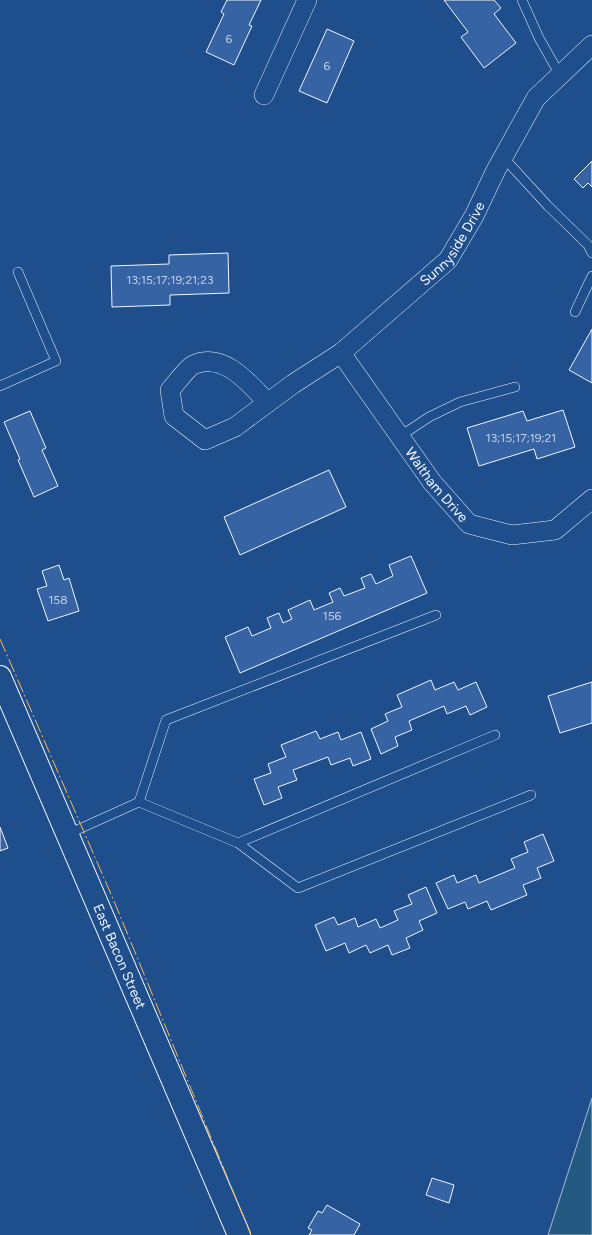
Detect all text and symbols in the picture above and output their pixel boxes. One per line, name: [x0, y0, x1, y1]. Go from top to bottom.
house number: 6: [226, 32, 233, 46]
house number: 6: [324, 59, 331, 73]
street label: Sunnyside Drive: [416, 199, 488, 289]
house number: 13;15;17;19;21;23: [127, 273, 213, 287]
house number: 13;15;17;19;21: [486, 431, 556, 445]
street label: Waltham Drive: [402, 444, 472, 526]
house number: 158: [48, 593, 68, 607]
house number: 156: [323, 609, 342, 623]
street label: East Bacon Street: [90, 901, 150, 1012]

